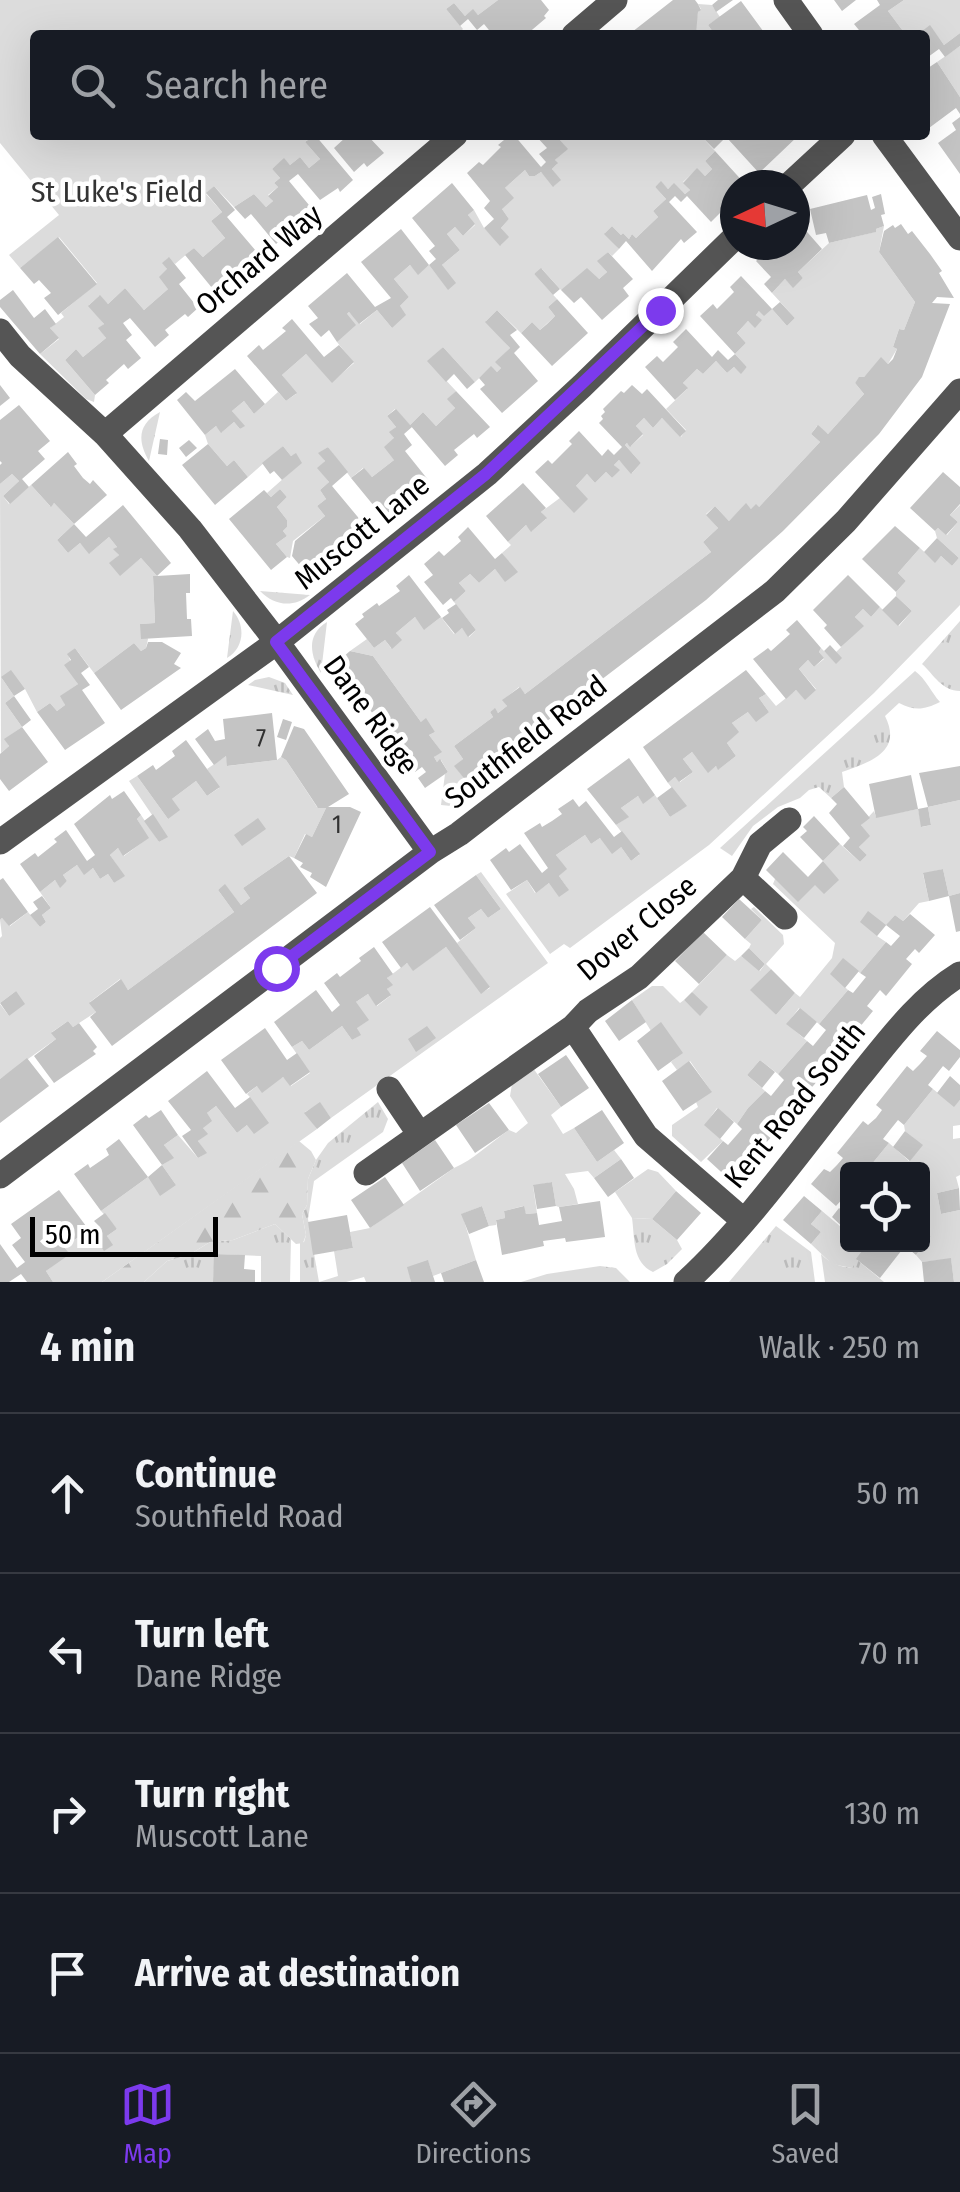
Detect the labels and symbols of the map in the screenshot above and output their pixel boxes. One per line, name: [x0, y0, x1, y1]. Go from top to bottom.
north arrow: [720, 170, 810, 260]
park label: St Luke's Field: [31, 174, 203, 210]
street label: Orchard Way: [189, 196, 330, 323]
route end: [638, 288, 684, 334]
street label: Muscott Lane: [287, 467, 437, 597]
street label: Dane Ridge: [316, 649, 426, 781]
street label: Southfield Road: [438, 668, 614, 816]
house number: 7: [256, 724, 266, 754]
house number: 1: [332, 810, 342, 840]
street label: Dover Close: [570, 868, 704, 988]
route start: [254, 946, 300, 992]
street label: Kent Road South: [717, 1014, 873, 1196]
scale bar: [30, 1212, 218, 1256]

